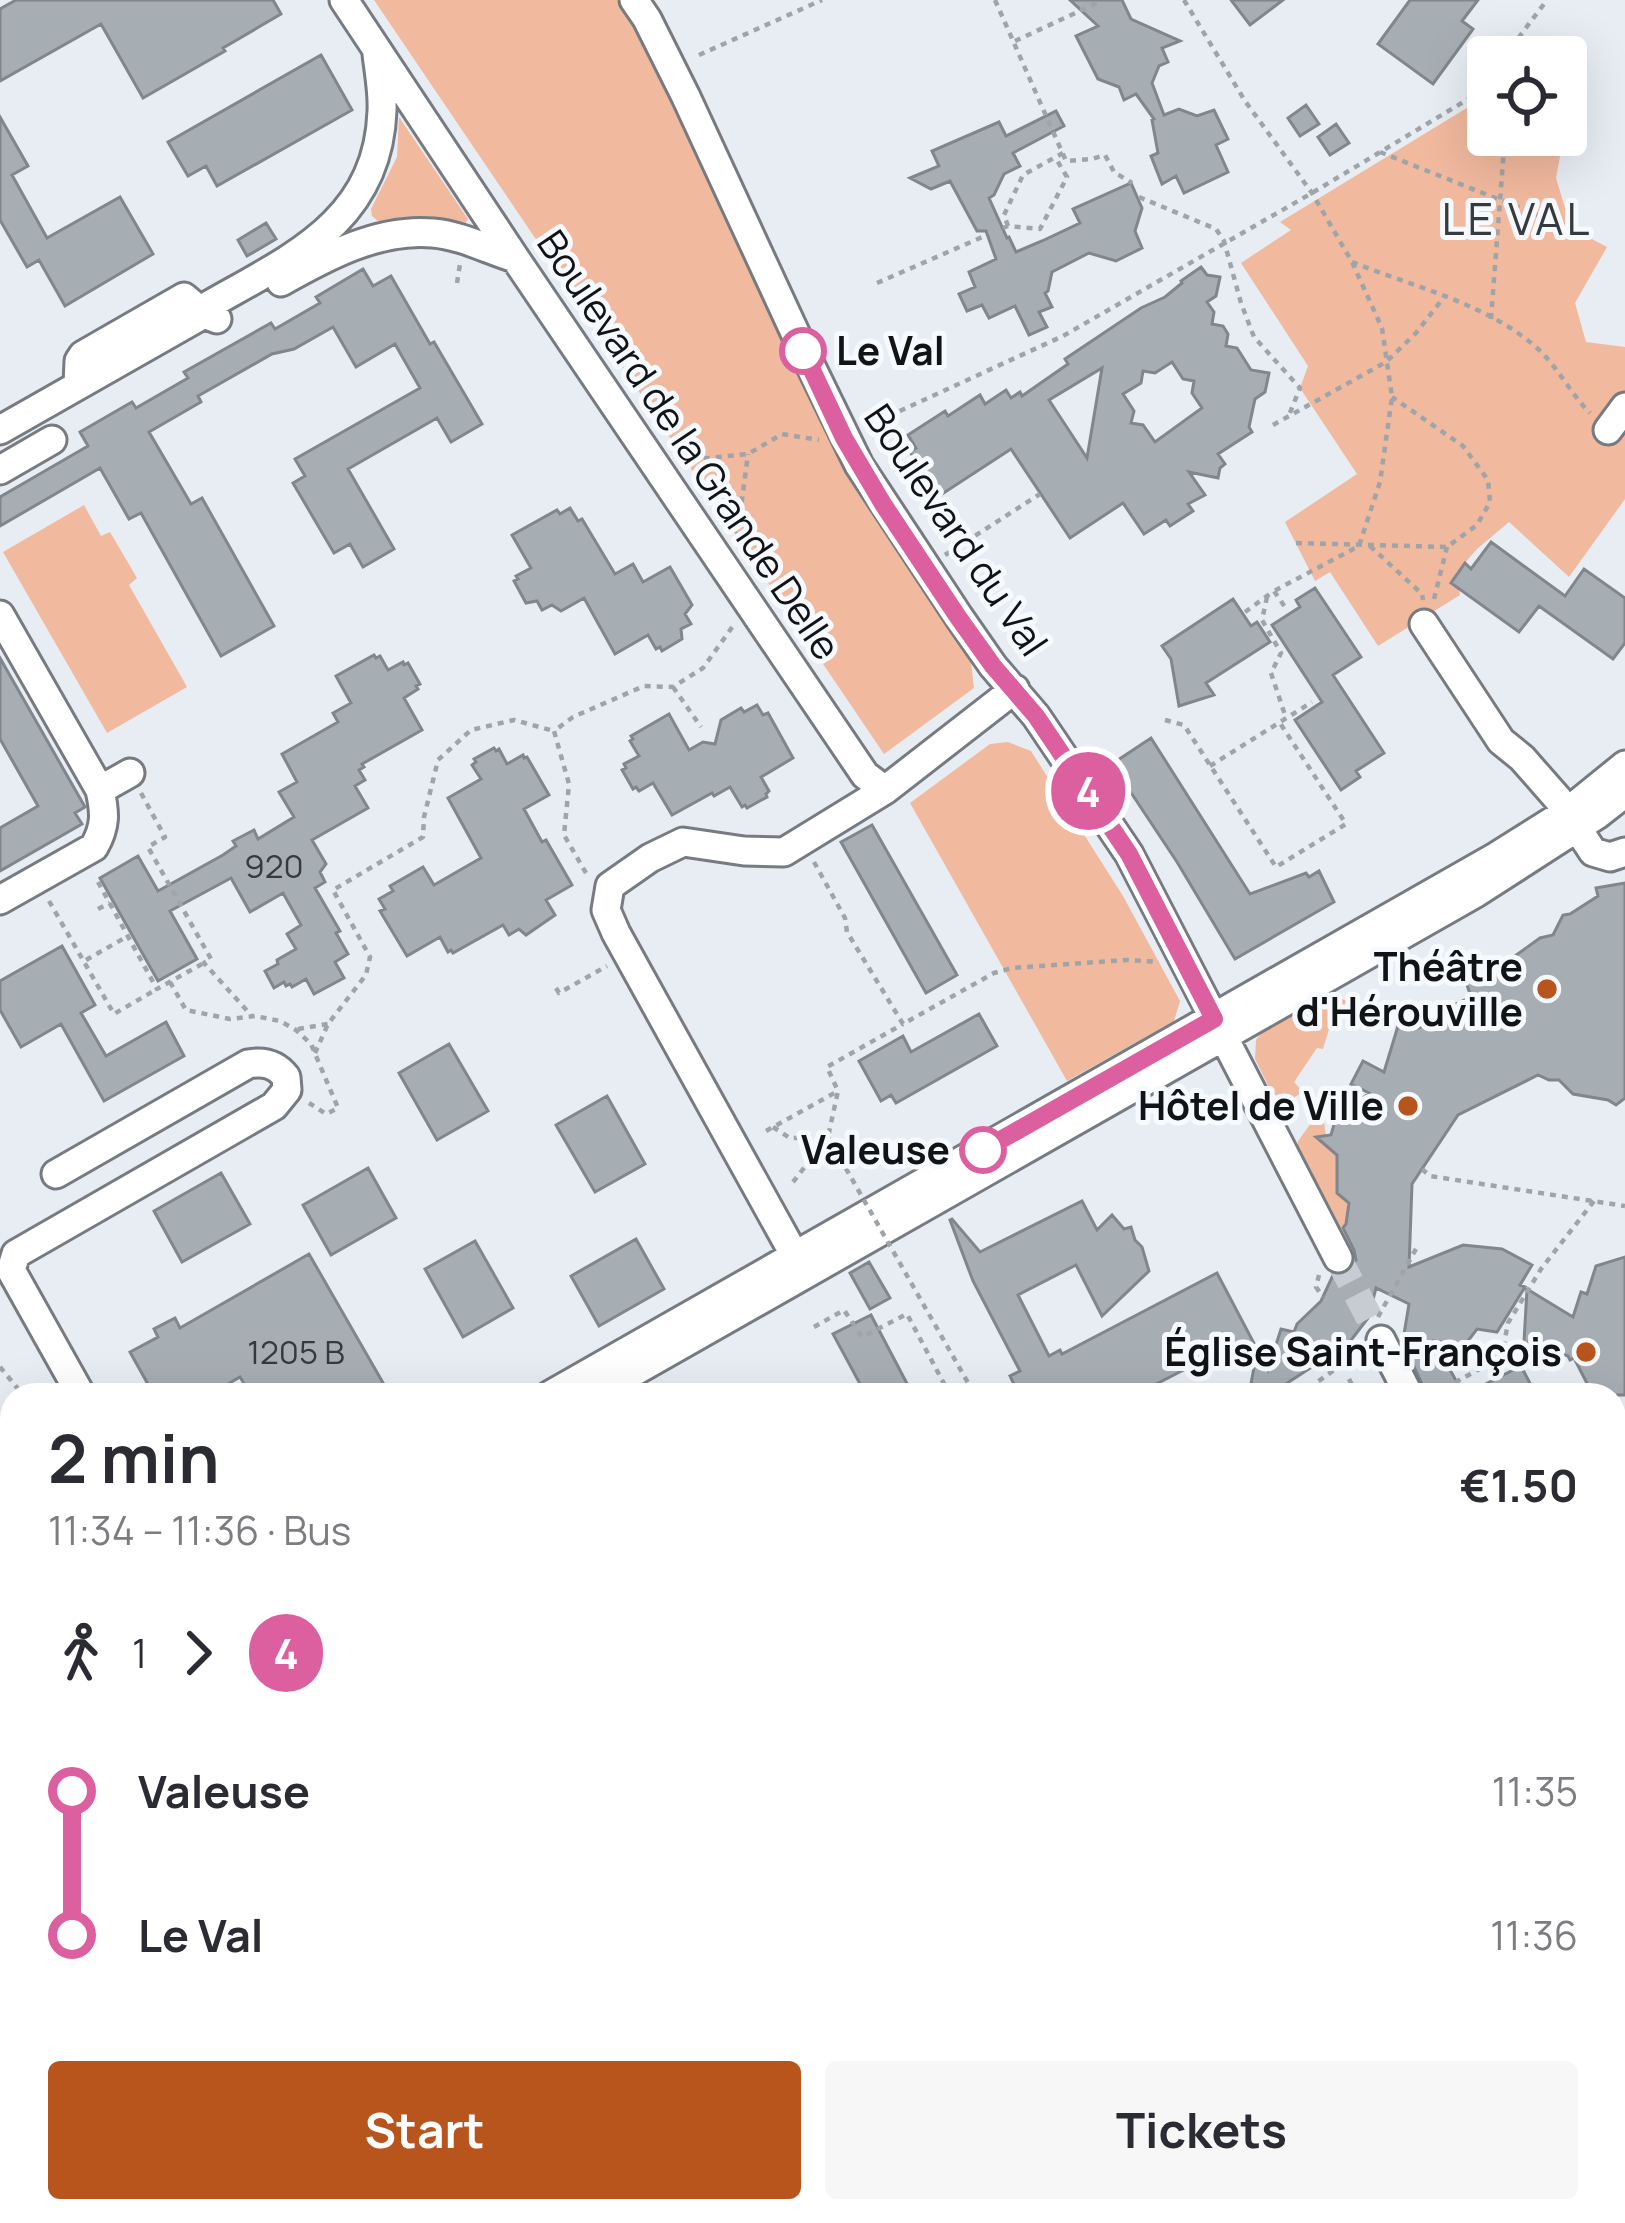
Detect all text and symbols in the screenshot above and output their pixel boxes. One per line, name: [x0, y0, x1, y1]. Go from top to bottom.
map controls: [1467, 36, 1587, 156]
button: locate: [1467, 36, 1587, 156]
district label: LE VAL: [1441, 187, 1593, 249]
street label: Boulevard de la Grande Delle: [526, 219, 854, 670]
place label: Le Val: [836, 323, 945, 377]
marker: Le Val: [781, 329, 825, 373]
street label: Boulevard du Val: [853, 393, 1061, 666]
line badge: 4: [1049, 752, 1127, 830]
text: 4: [1075, 762, 1101, 820]
house number: 920: [244, 843, 304, 888]
place label: Théâtre d'Hérouville: [1296, 939, 1523, 1038]
marker: Théâtre d'Hérouville: [1534, 976, 1560, 1002]
place label: Hôtel de Ville: [1138, 1078, 1384, 1132]
marker: Hôtel de Ville: [1395, 1093, 1421, 1119]
place label: Valeuse: [801, 1122, 950, 1176]
marker: Valeuse: [961, 1128, 1005, 1172]
place label: Église Saint-François: [1164, 1324, 1562, 1378]
house number: 1205 B: [247, 1329, 345, 1374]
marker: Église Saint-François: [1573, 1339, 1599, 1365]
text: 2 min: [48, 1413, 220, 1503]
text: €1.50: [1460, 1454, 1578, 1516]
text: 11:34 – 11:36 · Bus: [48, 1503, 351, 1557]
icon: walk: [48, 1620, 114, 1686]
icon: forward: [165, 1620, 231, 1686]
text: 4: [273, 1624, 299, 1682]
text: 1: [132, 1626, 147, 1680]
text: Valeuse: [138, 1760, 310, 1822]
text: 11:35: [1492, 1764, 1578, 1818]
text: Le Val: [138, 1904, 263, 1966]
text: 11:36: [1490, 1908, 1578, 1962]
button: Start: [48, 2061, 801, 2199]
button: Tickets: [825, 2061, 1578, 2199]

